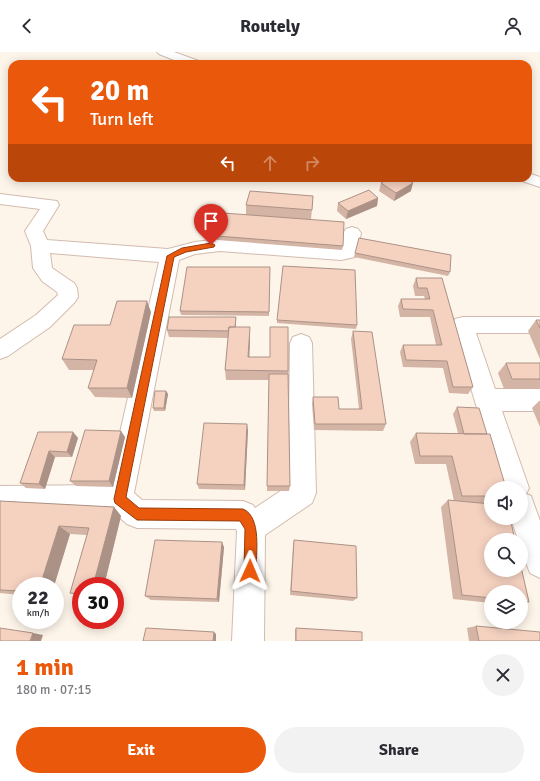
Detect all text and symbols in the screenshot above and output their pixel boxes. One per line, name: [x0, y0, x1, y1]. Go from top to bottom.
icon: back: [16, 15, 38, 37]
text: Routely: [240, 15, 300, 37]
icon: person: [502, 15, 524, 37]
text: 20 m: [90, 74, 149, 108]
icon: left: [24, 76, 76, 128]
text: Turn left: [90, 108, 153, 130]
icon: left: [217, 152, 239, 174]
icon: ahead: [259, 152, 281, 174]
icon: right: [301, 152, 323, 174]
pin: [194, 204, 228, 245]
icon: arrive: [200, 210, 222, 232]
map controls: [484, 481, 528, 629]
button: sound: [484, 481, 528, 525]
button: search: [484, 533, 528, 577]
position arrow: [229, 550, 271, 592]
speed limit sign: 30: [72, 577, 124, 629]
text: 22: [27, 585, 49, 610]
button: layers: [484, 585, 528, 629]
text: km/h: [27, 607, 49, 619]
text: 1 min: [16, 652, 74, 682]
button: close: [482, 654, 524, 696]
text: 180 m · 07:15: [16, 682, 92, 698]
button: Exit: [16, 727, 266, 773]
button: Share: [274, 727, 524, 773]

